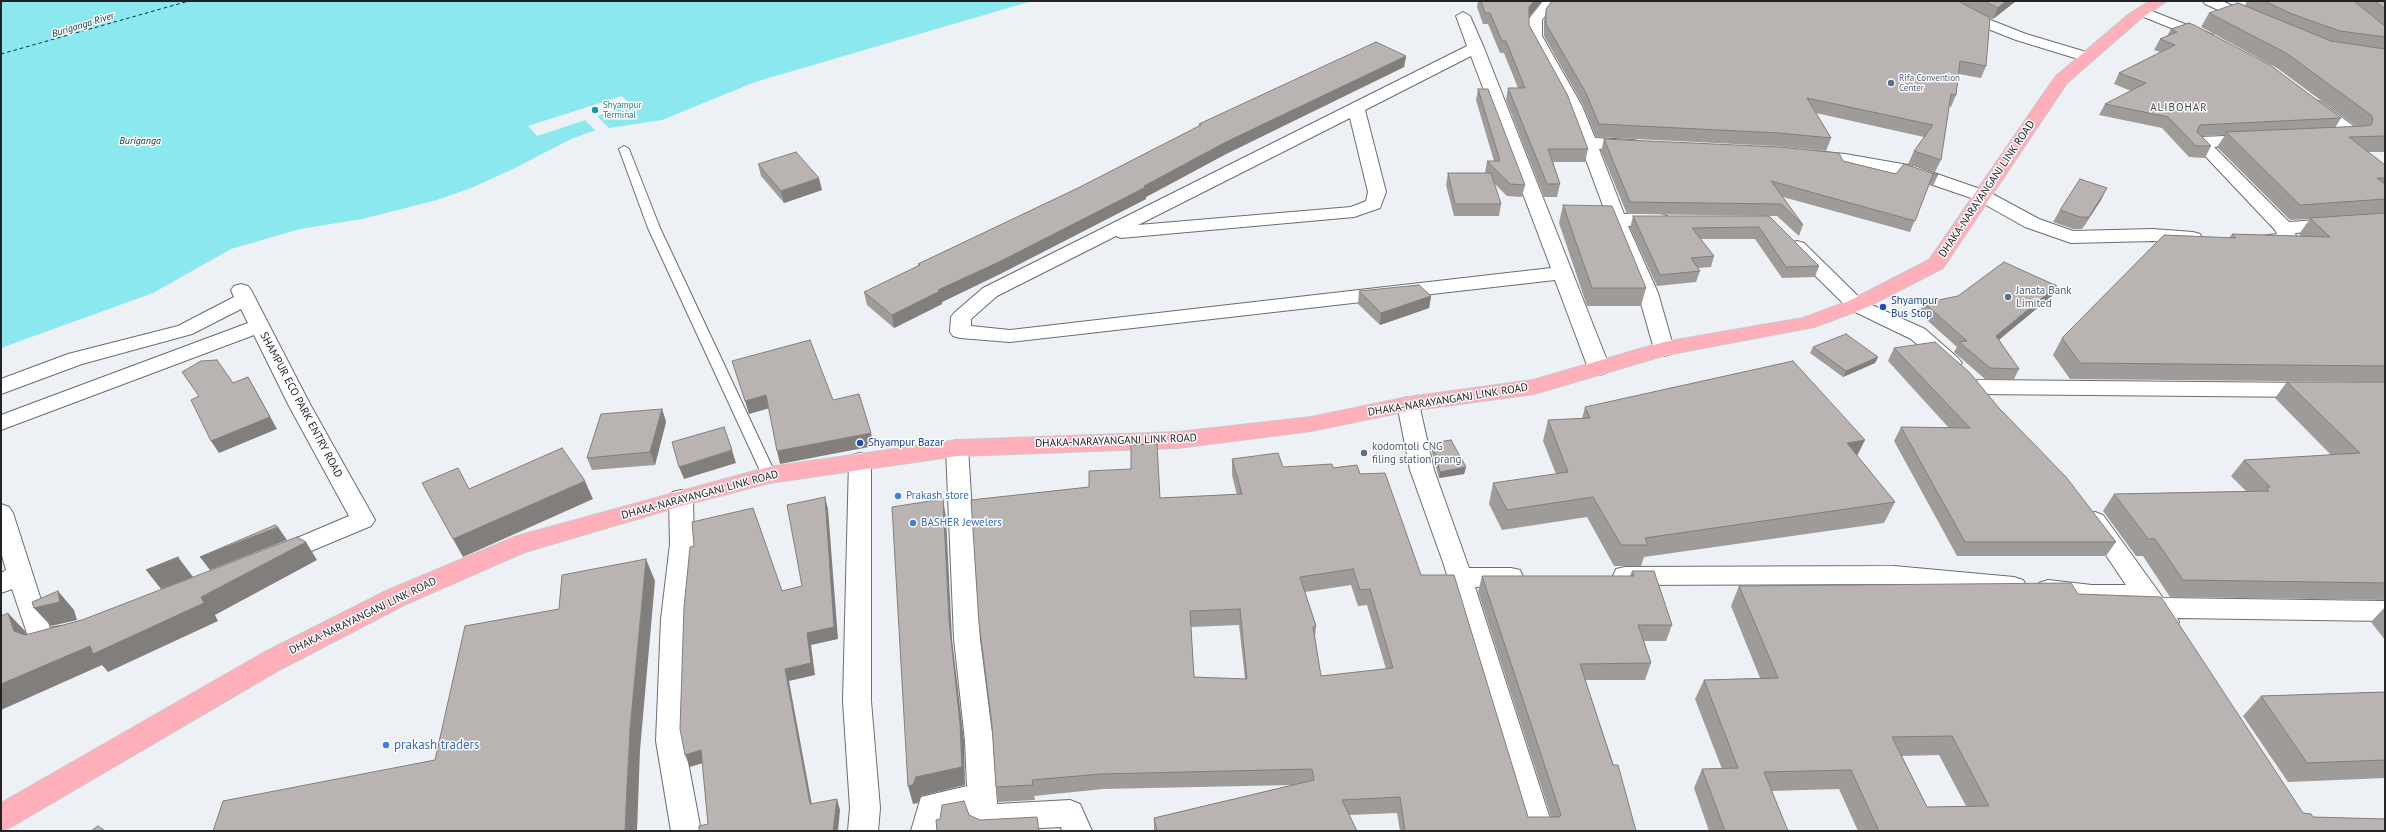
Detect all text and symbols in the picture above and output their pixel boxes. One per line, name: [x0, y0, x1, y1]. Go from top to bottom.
water label: Buriganga River: [50, 10, 116, 40]
place label: Rifa Convention Center: [1899, 73, 1960, 94]
marker: Rifa Convention Center: [1886, 78, 1896, 88]
place label: Shyampur Terminal: [603, 100, 641, 121]
district label: ALIBOHAR: [2150, 101, 2208, 115]
marker: Shyampur Terminal: [590, 105, 600, 115]
street label: DHAKA-NARAYANGANJ LINK ROAD: [1936, 118, 2038, 260]
water label: Buriganga: [119, 135, 161, 147]
place label: Janata Bank Limited: [2016, 284, 2071, 310]
marker: Janata Bank Limited: [2003, 292, 2013, 302]
place label: Shyampur Bus Stop: [1891, 294, 1938, 320]
marker: Shyampur Bus Stop: [1878, 302, 1888, 312]
street label: SHAMPUR ECO PARK ENTRY ROAD: [257, 330, 345, 480]
street label: DHAKA-NARAYANGANJ LINK ROAD: [1367, 381, 1529, 419]
street label: DHAKA-NARAYANGANJ LINK ROAD: [1035, 432, 1197, 450]
place label: Shyampur Bazar: [868, 436, 944, 450]
marker: Shyampur Bazar: [855, 438, 865, 448]
place label: kodomtoli CNG filing station prang: [1372, 440, 1461, 466]
marker: kodomtoli CNG filing station prang: [1359, 448, 1369, 458]
street label: DHAKA-NARAYANGANJ LINK ROAD: [620, 468, 780, 522]
place label: Prakash store: [906, 489, 969, 503]
marker: Prakash store: [893, 491, 903, 501]
place label: BASHER Jewelers: [921, 516, 1002, 530]
marker: BASHER Jewelers: [908, 518, 918, 528]
street label: DHAKA-NARAYANGANJ LINK ROAD: [287, 575, 439, 657]
place label: prakash traders: [394, 737, 479, 753]
marker: prakash traders: [381, 740, 391, 750]

